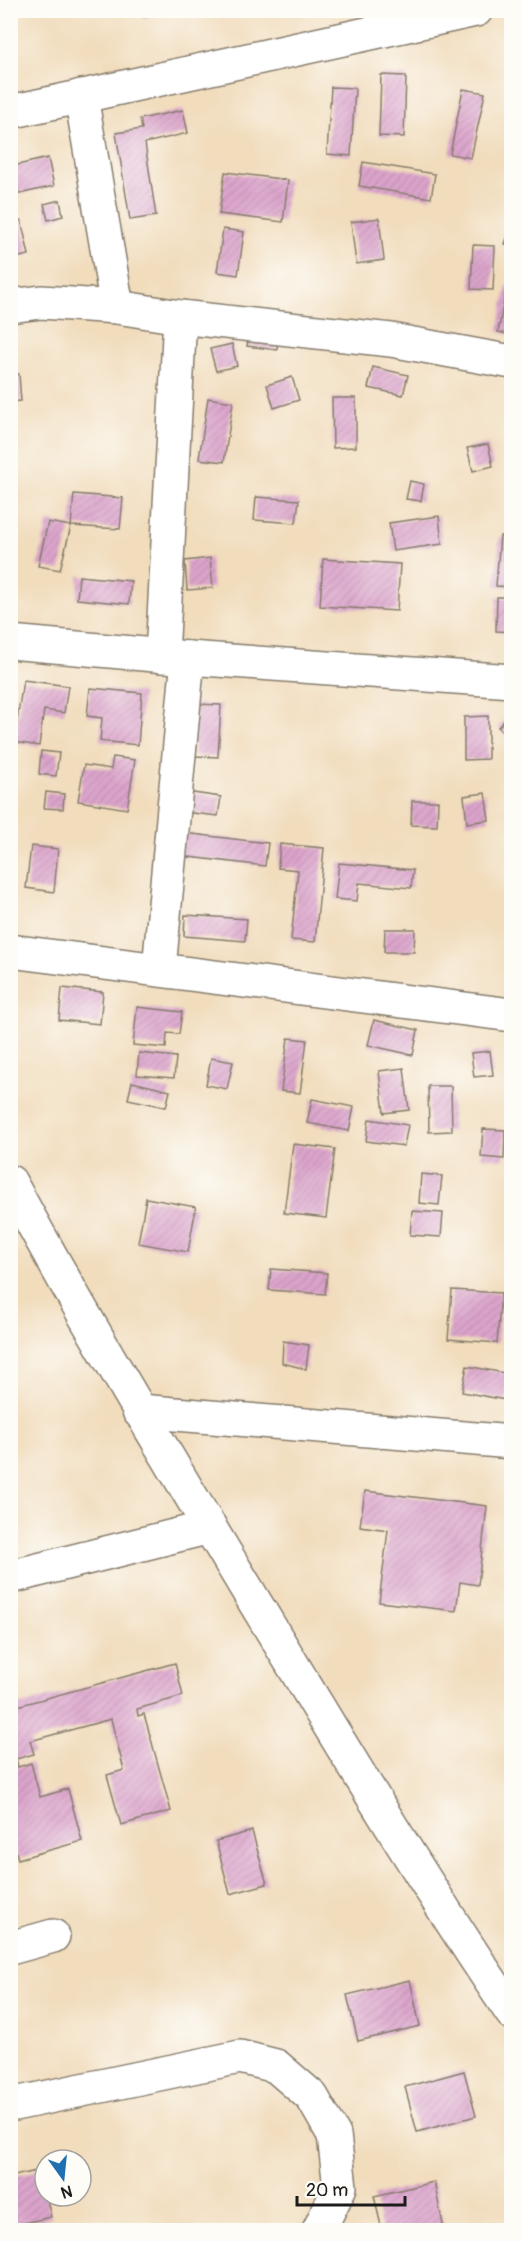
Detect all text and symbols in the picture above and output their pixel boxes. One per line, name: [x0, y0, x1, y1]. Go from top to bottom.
north arrow: [33, 2148, 93, 2208]
scale bar: [297, 2169, 405, 2207]
text: 20 m: [306, 2179, 348, 2202]
text: N: [59, 2180, 74, 2203]

